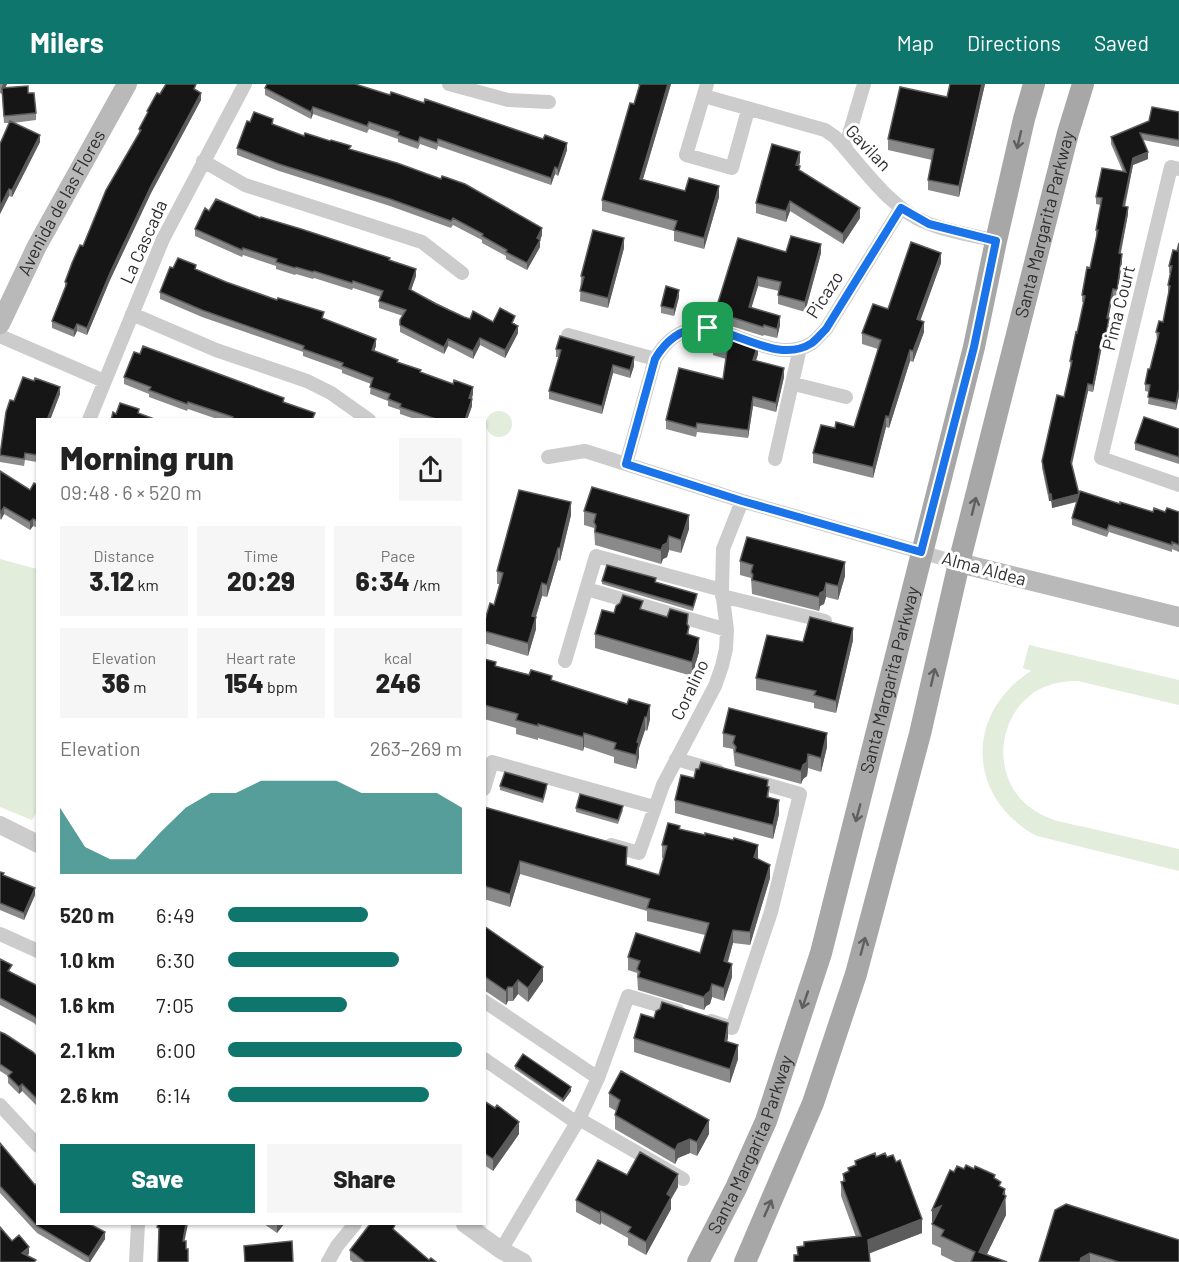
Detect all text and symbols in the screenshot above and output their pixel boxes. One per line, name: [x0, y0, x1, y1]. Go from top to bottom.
text: Milers: [30, 25, 104, 59]
text: Map: [897, 30, 934, 55]
text: Directions: [967, 30, 1061, 55]
text: Saved: [1094, 30, 1149, 55]
street label: Gavilan: [841, 119, 896, 175]
street label: Avenida de las Flores: [13, 126, 109, 279]
street label: Santa Margarita Parkway: [1010, 128, 1078, 320]
one-way arrow: [1012, 131, 1024, 150]
street label: La Cascada: [115, 196, 171, 287]
street label: Pima Court: [1097, 263, 1139, 352]
street label: Picazo: [801, 267, 847, 322]
pin: [682, 302, 733, 353]
icon: arrive: [691, 311, 724, 344]
text: Morning run: [60, 437, 234, 477]
button: share: [399, 438, 462, 501]
text: 09:48 · 6 × 520 m: [60, 480, 202, 504]
one-way arrow: [968, 497, 980, 516]
text: Distance: [94, 546, 154, 565]
text: Time: [244, 546, 278, 565]
text: Pace: [381, 546, 415, 565]
street label: Alma Aldea: [940, 546, 1029, 590]
text: 3.12: [89, 565, 134, 596]
text: 20:29: [227, 565, 295, 596]
text: 6:34: [355, 565, 410, 596]
text: km: [134, 575, 159, 594]
text: /km: [410, 575, 441, 594]
street label: Santa Margarita Parkway: [855, 584, 923, 776]
text: Elevation: [92, 648, 156, 667]
text: Heart rate: [226, 648, 296, 667]
text: kcal: [384, 648, 412, 667]
street label: Coralino: [665, 656, 713, 723]
text: 36: [102, 667, 130, 698]
text: 154: [224, 667, 264, 698]
text: 246: [375, 667, 421, 698]
one-way arrow: [928, 667, 939, 687]
text: m: [130, 677, 146, 696]
text: bpm: [264, 677, 298, 696]
text: Elevation: [60, 736, 141, 760]
text: 263–269 m: [370, 736, 462, 760]
one-way arrow: [851, 803, 863, 822]
text: 520 m: [60, 903, 114, 927]
text: 6:49: [156, 903, 195, 927]
one-way arrow: [858, 937, 869, 956]
text: 1.0 km: [60, 948, 115, 972]
text: 6:30: [156, 948, 195, 972]
one-way arrow: [799, 991, 810, 1009]
text: 1.6 km: [60, 993, 115, 1017]
text: 7:05: [156, 993, 194, 1017]
text: 2.1 km: [60, 1038, 115, 1062]
text: 6:00: [156, 1038, 196, 1062]
street label: Santa Margarita Parkway: [702, 1052, 797, 1237]
text: 2.6 km: [60, 1083, 119, 1107]
text: 6:14: [156, 1083, 191, 1107]
button: Save: [60, 1144, 255, 1213]
button: Share: [267, 1144, 462, 1213]
one-way arrow: [763, 1200, 775, 1218]

